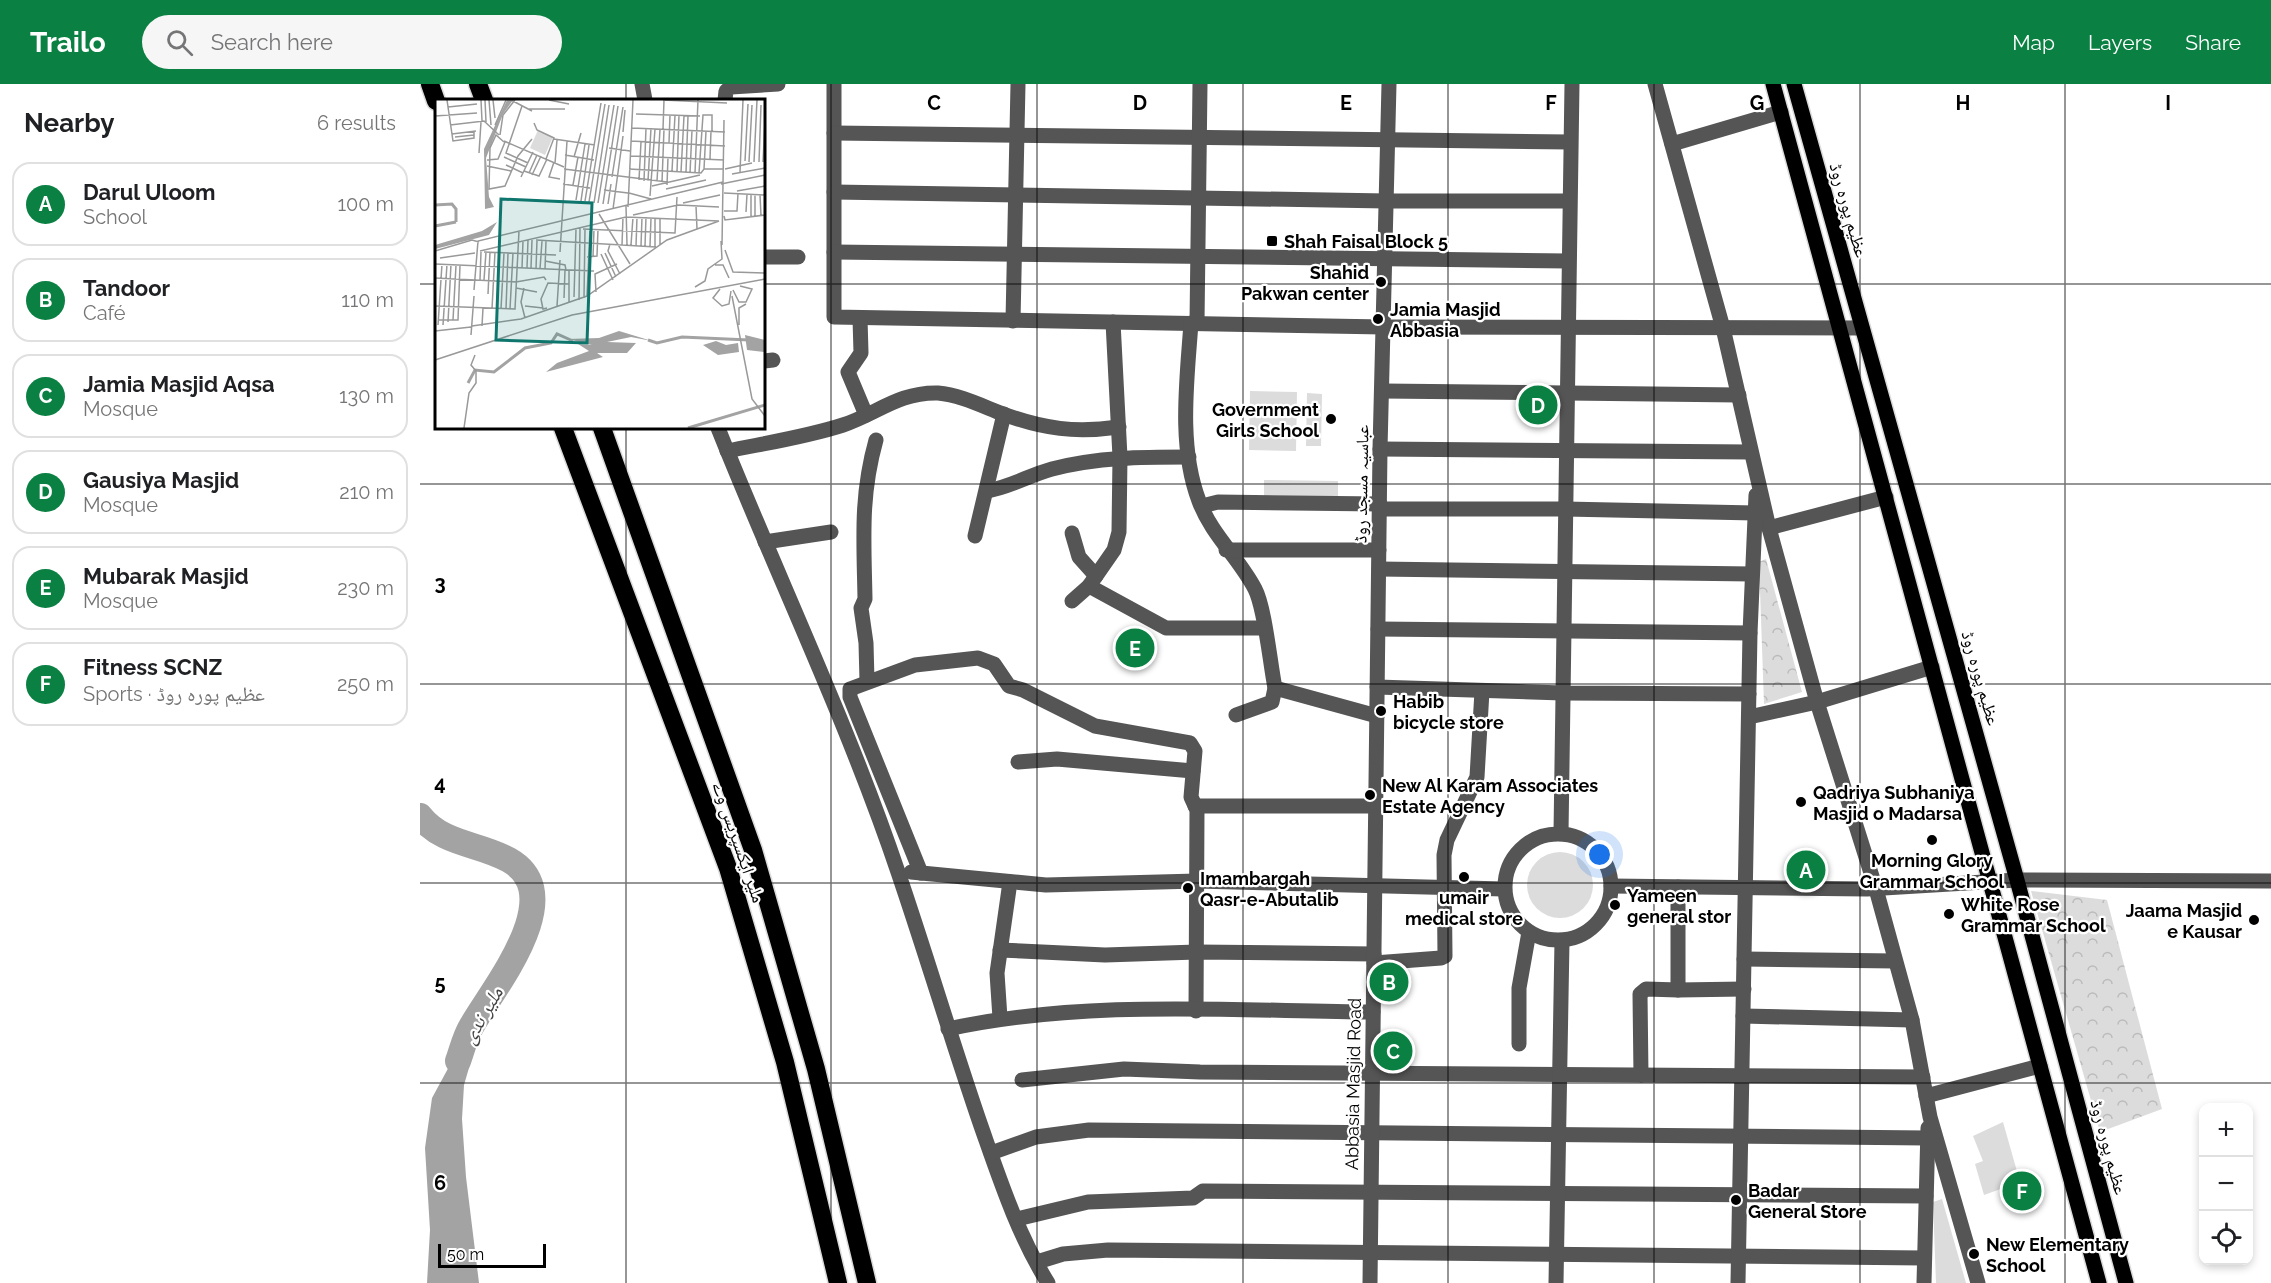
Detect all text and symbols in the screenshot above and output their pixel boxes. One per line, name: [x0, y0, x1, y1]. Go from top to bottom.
search box: [142, 15, 562, 69]
text: Trailo: [30, 26, 106, 59]
icon: search: [163, 26, 196, 59]
text: Search here: [211, 29, 333, 55]
text: Map: [2012, 30, 2055, 55]
text: Layers: [2088, 30, 2152, 55]
text: Share: [2185, 30, 2241, 55]
text: C: [927, 91, 941, 115]
text: D: [1133, 91, 1147, 115]
text: E: [1340, 91, 1352, 115]
text: F: [1545, 91, 1557, 115]
text: G: [1750, 91, 1764, 115]
text: H: [1956, 91, 1970, 115]
text: I: [2165, 91, 2171, 115]
inset map: [435, 99, 765, 429]
text: Nearby: [24, 108, 114, 138]
text: 6 results: [317, 111, 396, 135]
street label: عظیم پورہ روڈ: [1824, 160, 1873, 260]
text: Darul Uloom: [83, 179, 216, 205]
text: A: [39, 192, 52, 216]
text: 100 m: [337, 192, 394, 216]
text: School: [83, 205, 147, 229]
place label: Shah Faisal Block 5: [1284, 231, 1448, 252]
marker: Shah Faisal Block 5: [1265, 234, 1279, 248]
place label: Shahid Pakwan center: [1241, 262, 1369, 304]
text: Tandoor: [83, 275, 170, 301]
marker: Shahid Pakwan center: [1374, 275, 1388, 289]
text: B: [39, 288, 52, 312]
text: 110 m: [341, 288, 394, 312]
place label: Jamia Masjid Abbasia: [1390, 299, 1501, 341]
text: Café: [83, 301, 126, 325]
marker: Jamia Masjid Abbasia: [1371, 312, 1385, 326]
text: Jamia Masjid Aqsa: [83, 371, 275, 397]
pin: D: [1518, 382, 1558, 428]
text: C: [39, 384, 52, 408]
text: 130 m: [339, 384, 394, 408]
text: Mosque: [83, 397, 158, 421]
place label: Government Girls School: [1212, 399, 1319, 441]
marker: Government Girls School: [1324, 412, 1338, 426]
street label: عباسیہ مسجد روڈ: [1349, 425, 1373, 543]
text: Gausiya Masjid: [83, 467, 239, 493]
text: D: [38, 480, 53, 504]
text: 210 m: [339, 480, 394, 504]
text: Mosque: [83, 493, 158, 517]
text: Mubarak Masjid: [83, 563, 249, 589]
text: 3: [434, 571, 446, 595]
text: E: [39, 576, 52, 600]
text: 230 m: [337, 576, 394, 600]
text: Mosque: [83, 589, 158, 613]
pin: E: [1116, 626, 1154, 670]
street label: عظیم پورہ روڈ: [1956, 628, 2005, 728]
text: Fitness SCNZ: [83, 654, 222, 680]
text: F: [40, 672, 51, 696]
text: 250 m: [337, 672, 394, 696]
text: Sports · عظیم پورہ روڈ: [83, 682, 265, 706]
place label: Habib bicycle store: [1393, 691, 1504, 733]
marker: Habib bicycle store: [1374, 704, 1388, 718]
text: 4: [434, 771, 446, 795]
place label: New Al Karam Associates Estate Agency: [1382, 775, 1598, 817]
street label: ملیر ایکسپریس وے: [707, 779, 770, 906]
place label: Qadriya Subhaniya Masjid o Madarsa: [1813, 782, 1974, 824]
marker: New Al Karam Associates Estate Agency: [1363, 788, 1377, 802]
marker: Qadriya Subhaniya Masjid o Madarsa: [1794, 795, 1808, 809]
marker: Morning Glory Grammar School: [1925, 833, 1939, 847]
your location: [1585, 840, 1614, 869]
pin: A: [1786, 848, 1826, 892]
place label: Morning Glory Grammar School: [1860, 850, 2005, 892]
place label: Imambargah Qasr-e-Abutalib: [1200, 868, 1339, 910]
marker: umair medical store: [1457, 870, 1471, 884]
marker: Imambargah Qasr-e-Abutalib: [1181, 881, 1195, 895]
place label: Yameen general stor: [1627, 885, 1731, 927]
place label: umair medical store: [1405, 887, 1523, 929]
place label: White Rose Grammar School: [1961, 894, 2106, 936]
marker: Yameen general stor: [1608, 898, 1622, 912]
place label: Jaama Masjid e Kausar: [2126, 900, 2242, 942]
marker: White Rose Grammar School: [1942, 907, 1956, 921]
marker: Jaama Masjid e Kausar: [2247, 913, 2261, 927]
pin: B: [1370, 960, 1408, 1004]
text: 5: [434, 971, 446, 995]
water label: ملیر ندی: [456, 982, 509, 1048]
street label: Abbasia Masjid Road: [1341, 998, 1365, 1170]
pin: C: [1374, 1028, 1412, 1074]
street label: عظیم پورہ روڈ: [2084, 1097, 2132, 1197]
map controls: [2199, 1103, 2253, 1265]
button: +: [2199, 1103, 2253, 1157]
button: −: [2199, 1157, 2253, 1211]
pin: F: [2002, 1168, 2042, 1214]
text: 6: [434, 1171, 446, 1195]
place label: Badar General Store: [1748, 1180, 1867, 1222]
marker: Badar General Store: [1729, 1193, 1743, 1207]
button: locate: [2199, 1211, 2253, 1265]
place label: New Elementary School: [1986, 1234, 2129, 1276]
scale bar: [438, 1241, 546, 1268]
text: 50 m: [447, 1245, 484, 1264]
marker: New Elementary School: [1967, 1247, 1981, 1261]

